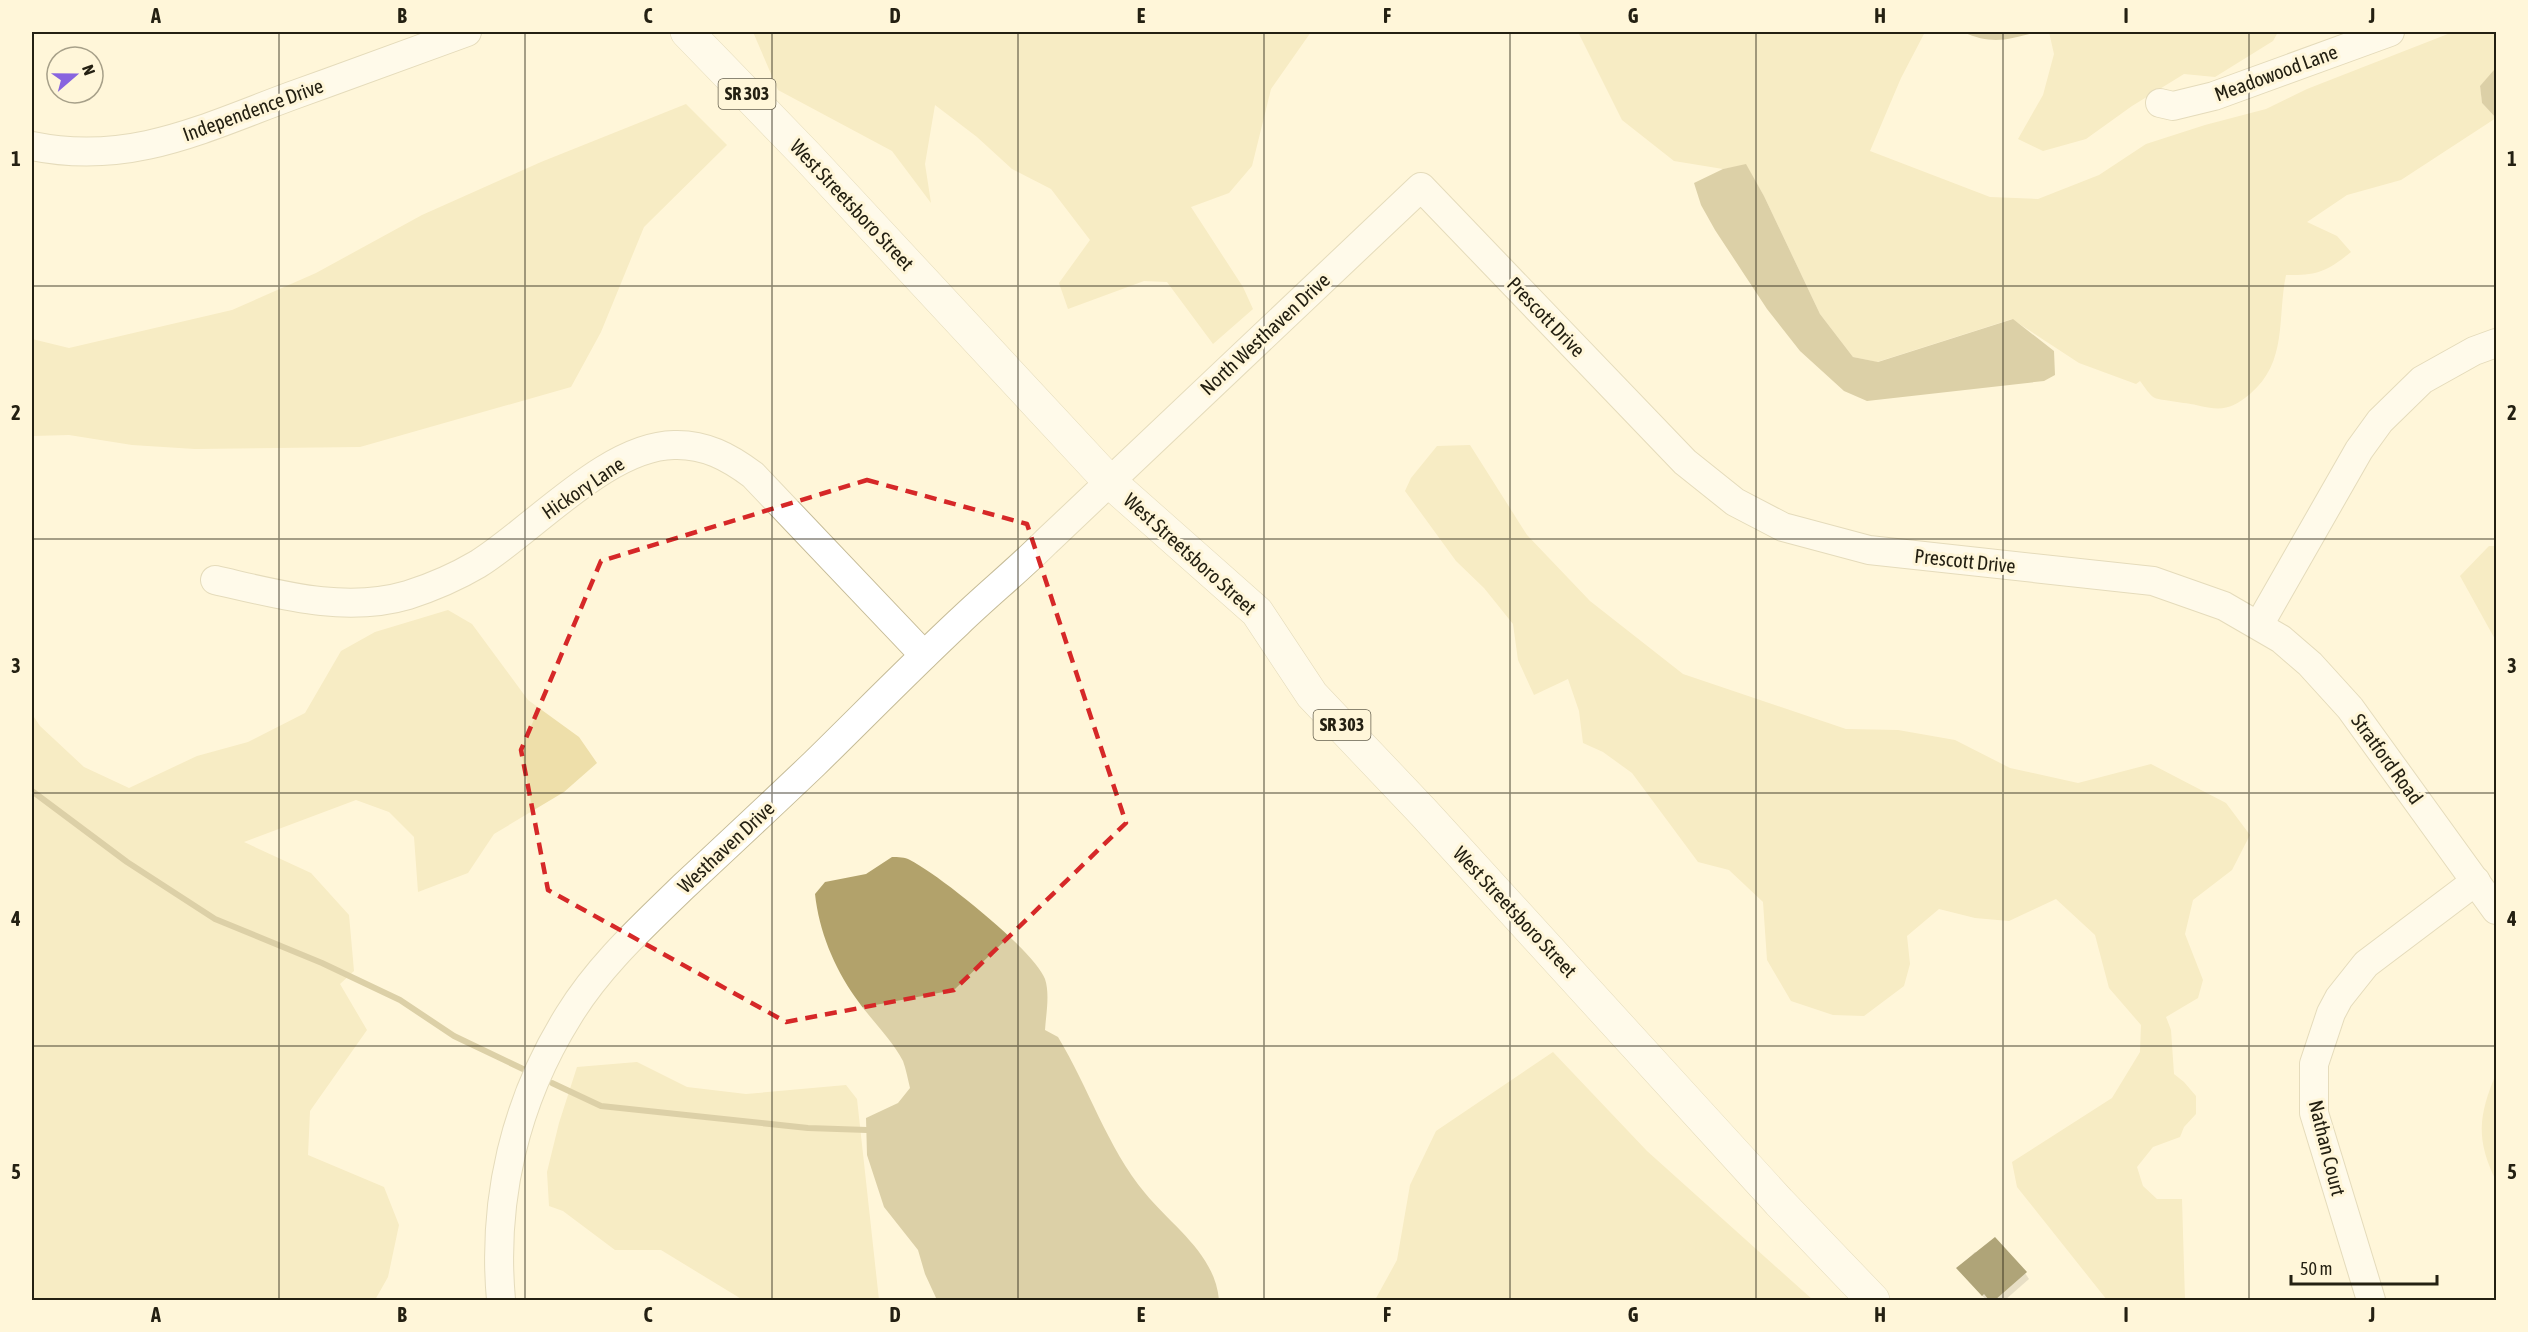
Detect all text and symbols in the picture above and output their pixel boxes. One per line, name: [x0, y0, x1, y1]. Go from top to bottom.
text: A: [150, 4, 161, 27]
text: B: [397, 4, 407, 27]
text: C: [644, 4, 653, 27]
text: D: [889, 4, 901, 27]
text: E: [1137, 4, 1146, 27]
text: F: [1383, 4, 1391, 27]
text: G: [1628, 4, 1639, 27]
text: H: [1874, 4, 1886, 27]
text: I: [2123, 4, 2129, 27]
text: J: [2368, 4, 2375, 27]
street label: Meadowood Lane: [2211, 40, 2340, 105]
north arrow: [45, 45, 105, 105]
text: N: [79, 62, 99, 77]
street label: Independence Drive: [179, 73, 326, 146]
road number: SR 303: [718, 79, 776, 109]
street label: West Streetsboro Street: [786, 135, 919, 275]
text: 1: [11, 147, 21, 170]
text: 1: [2507, 147, 2517, 170]
street label: North Westhaven Drive: [1195, 268, 1334, 399]
street label: Prescott Drive: [1503, 272, 1590, 361]
text: 2: [11, 401, 21, 424]
text: 2: [2507, 401, 2517, 424]
street label: Hickory Lane: [537, 452, 628, 523]
street label: West Streetsboro Street: [1119, 488, 1261, 619]
street label: Prescott Drive: [1913, 544, 2017, 577]
text: 3: [11, 654, 21, 677]
text: 3: [2507, 654, 2517, 677]
street label: Stratford Road: [2347, 709, 2428, 808]
road number: SR 303: [1314, 710, 1370, 740]
street label: Westhaven Drive: [673, 796, 779, 897]
street label: West Streetsboro Street: [1449, 842, 1582, 982]
text: 4: [10, 907, 21, 930]
text: 4: [2506, 907, 2517, 930]
street label: Nathan Court: [2304, 1098, 2351, 1198]
text: 5: [11, 1160, 21, 1183]
text: 5: [2507, 1160, 2517, 1183]
scale bar: [2291, 1248, 2436, 1286]
text: 50 m: [2300, 1258, 2332, 1279]
text: A: [150, 1303, 161, 1326]
text: B: [397, 1303, 407, 1326]
text: C: [644, 1303, 653, 1326]
text: D: [889, 1303, 901, 1326]
text: E: [1137, 1303, 1146, 1326]
text: F: [1383, 1303, 1391, 1326]
text: G: [1628, 1303, 1639, 1326]
text: H: [1874, 1303, 1886, 1326]
text: I: [2123, 1303, 2129, 1326]
text: J: [2368, 1303, 2375, 1326]

